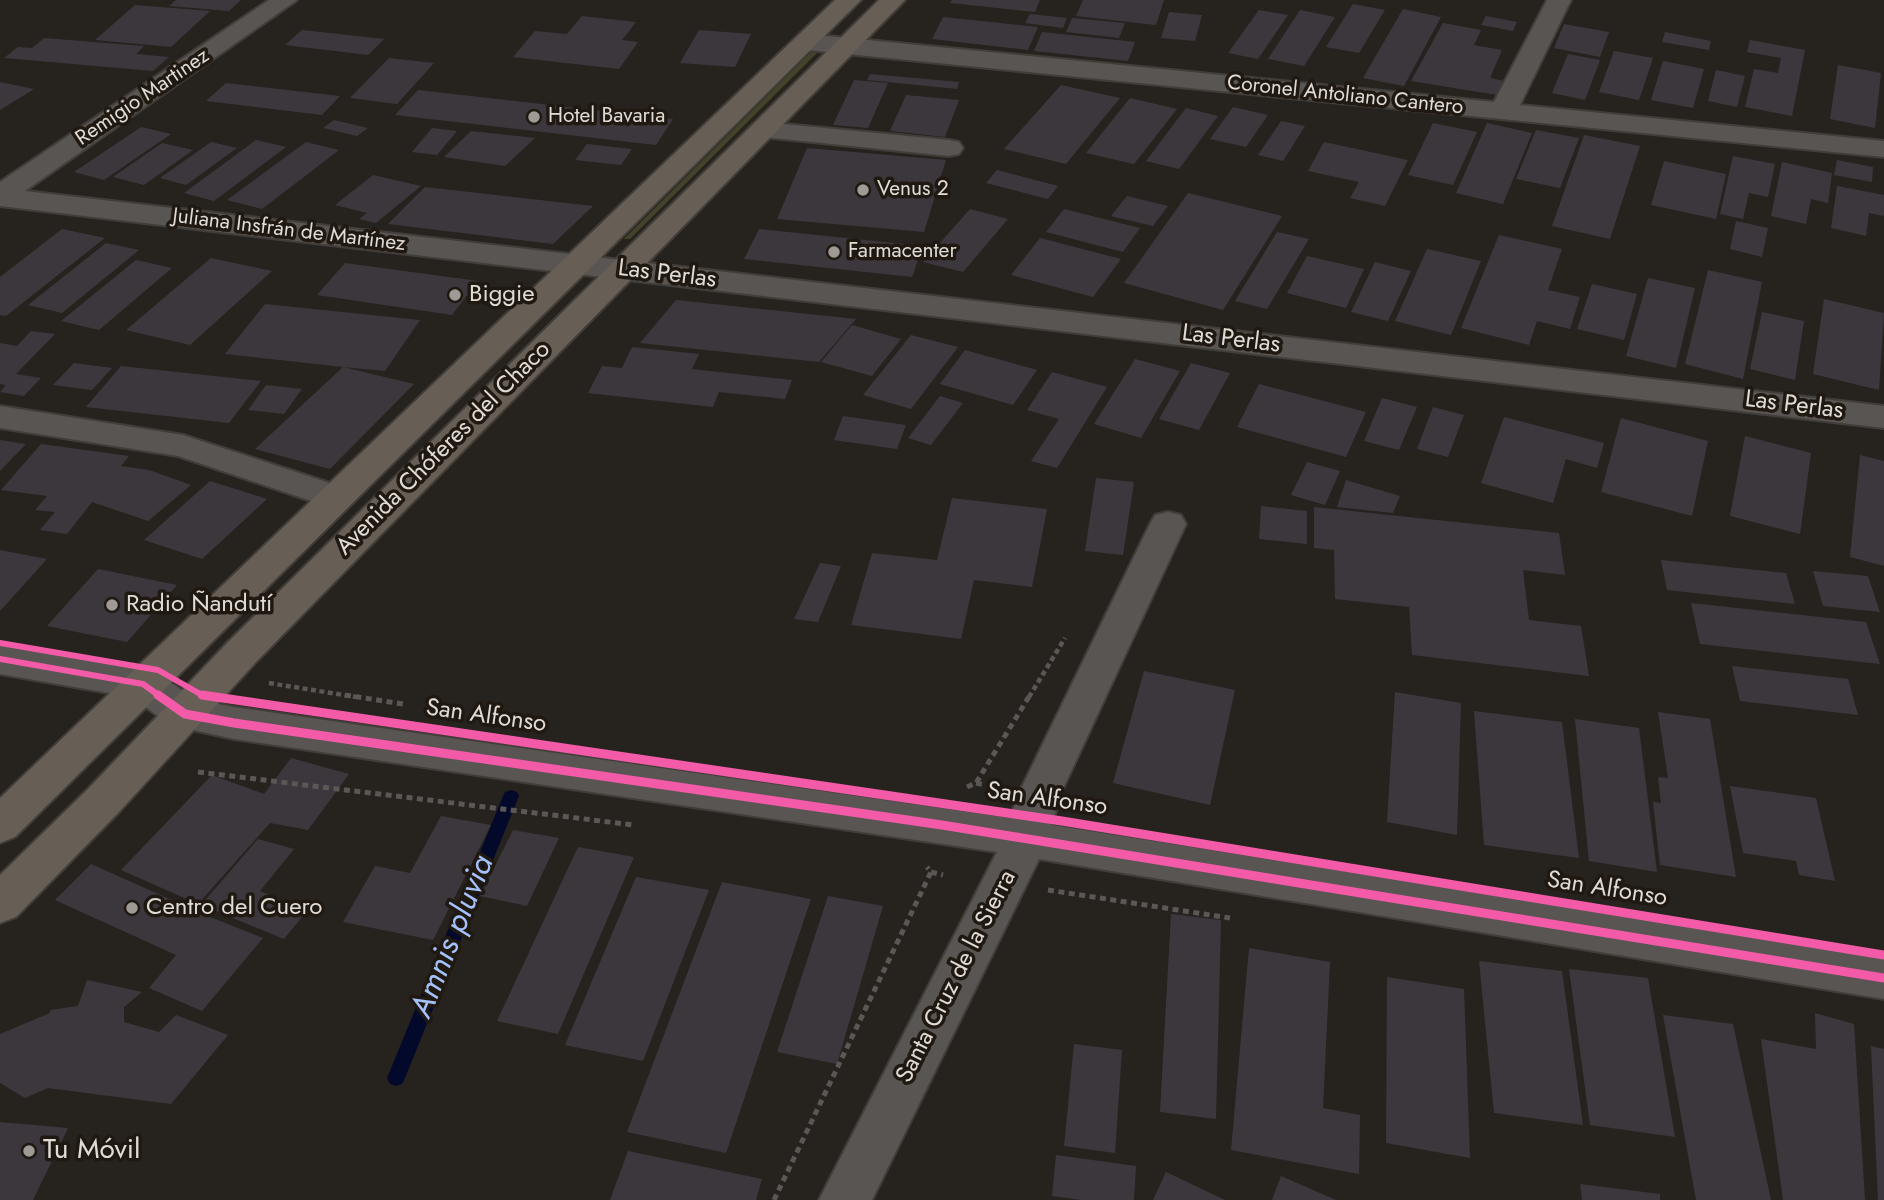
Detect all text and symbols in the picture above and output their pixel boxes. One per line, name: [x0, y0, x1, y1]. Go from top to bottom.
street label: Remigio Martinez: [71, 44, 215, 152]
street label: Coronel Antoliano Cantero: [1226, 71, 1464, 121]
place label: Hotel Bavaria: [548, 104, 665, 130]
marker: Hotel Bavaria: [526, 109, 542, 125]
place label: Venus 2: [877, 177, 949, 203]
marker: Venus 2: [855, 182, 871, 198]
street label: Juliana Insfrán de Martínez: [171, 204, 407, 258]
place label: Farmacenter: [848, 239, 957, 265]
marker: Farmacenter: [826, 244, 842, 260]
street label: Las Perlas: [616, 255, 718, 295]
place label: Biggie: [469, 281, 535, 309]
marker: Biggie: [447, 287, 463, 303]
street label: Las Perlas: [1180, 320, 1282, 360]
street label: Avenida Chóferes del Chaco: [331, 336, 557, 562]
street label: Las Perlas: [1743, 386, 1845, 426]
place label: Radio Ñandutí: [126, 591, 272, 619]
marker: Radio Ñandutí: [104, 597, 120, 613]
street label: San Alfonso: [424, 694, 548, 740]
street label: San Alfonso: [985, 777, 1109, 823]
water label: Amnis pluvia: [404, 850, 504, 1024]
street label: Santa Cruz de la Sierra: [891, 866, 1023, 1088]
street label: San Alfonso: [1545, 866, 1669, 914]
place label: Centro del Cuero: [146, 894, 322, 922]
marker: Centro del Cuero: [124, 900, 140, 916]
place label: Tu Móvil: [43, 1134, 140, 1168]
marker: Tu Móvil: [21, 1143, 37, 1159]

